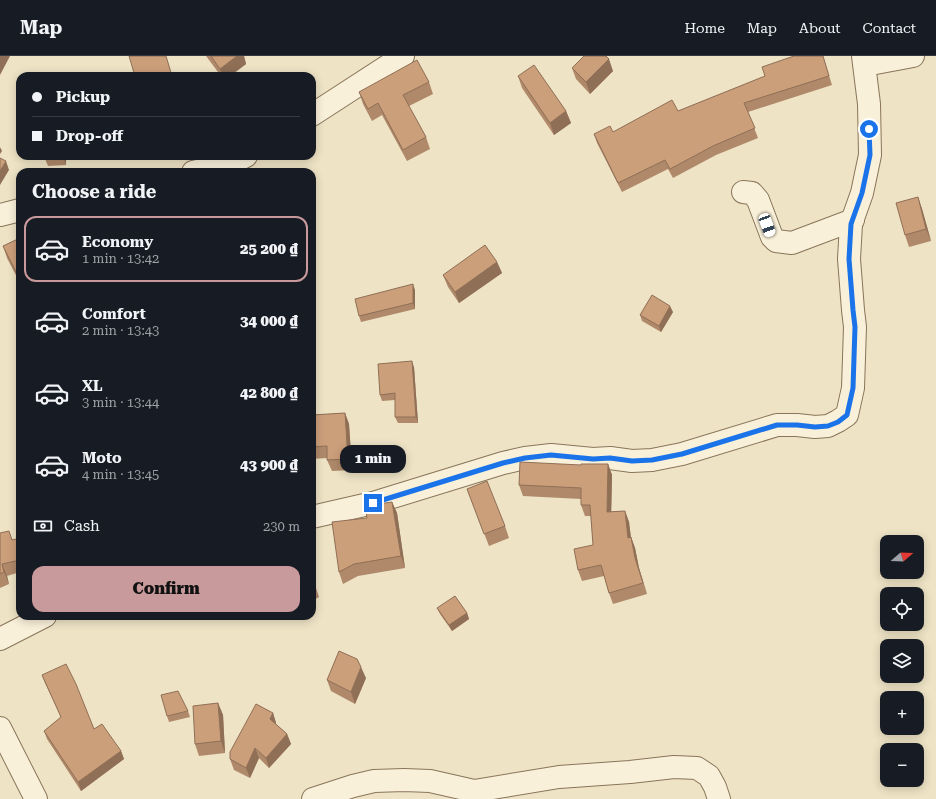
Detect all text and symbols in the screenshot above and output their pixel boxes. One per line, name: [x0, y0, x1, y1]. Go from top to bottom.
text: Map: [20, 16, 62, 39]
text: Home: [684, 20, 725, 36]
text: Map: [747, 20, 777, 36]
text: About: [799, 20, 841, 36]
text: Contact: [863, 20, 916, 36]
text: Pickup: [56, 88, 110, 106]
route start: [860, 120, 878, 138]
text: Drop-off: [56, 127, 123, 145]
text: Choose a ride: [32, 181, 156, 202]
car: [757, 212, 777, 238]
icon: car: [34, 231, 70, 267]
text: Economy: [82, 233, 153, 251]
text: 25 200 ₫: [240, 240, 298, 258]
text: 1 min · 13:42: [82, 251, 159, 266]
icon: car: [34, 303, 70, 339]
text: Comfort: [82, 305, 146, 323]
text: 34 000 ₫: [240, 312, 298, 330]
text: 2 min · 13:43: [82, 323, 159, 338]
icon: car: [34, 375, 70, 411]
text: XL: [82, 377, 103, 395]
text: 42 800 ₫: [240, 384, 298, 402]
text: 3 min · 13:44: [82, 395, 159, 410]
callout: 1 min: [340, 445, 406, 473]
icon: car: [34, 447, 70, 483]
text: Moto: [82, 449, 122, 467]
text: 1 min: [355, 451, 391, 466]
text: 43 900 ₫: [240, 456, 298, 474]
text: 4 min · 13:45: [82, 467, 159, 482]
route end: [364, 494, 382, 512]
icon: cash: [32, 515, 54, 537]
text: Cash: [64, 517, 100, 535]
text: 230 m: [263, 519, 300, 534]
north arrow: [880, 535, 924, 579]
map controls: [880, 535, 924, 787]
button: Confirm: [32, 566, 300, 612]
button: locate: [880, 587, 924, 631]
button: layers: [880, 639, 924, 683]
button: +: [880, 691, 924, 735]
button: −: [880, 743, 924, 787]

